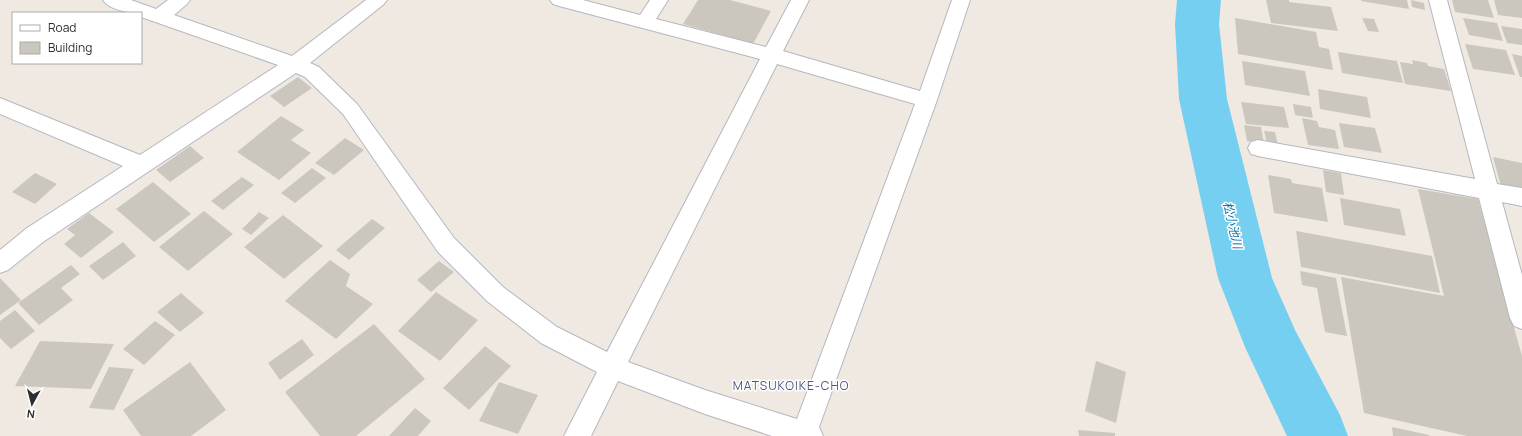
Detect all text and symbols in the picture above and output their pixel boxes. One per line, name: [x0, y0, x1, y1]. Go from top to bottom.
legend: [12, 12, 142, 64]
text: Road: [48, 19, 76, 36]
text: Building: [48, 39, 92, 56]
water label: 松小池川: [1219, 200, 1247, 252]
district label: MATSUKOIKE-CHO: [733, 377, 849, 394]
north arrow: [12, 384, 52, 424]
text: N: [26, 406, 36, 422]

